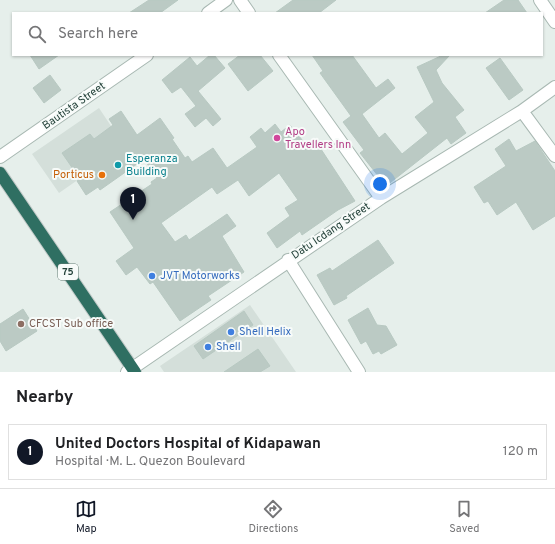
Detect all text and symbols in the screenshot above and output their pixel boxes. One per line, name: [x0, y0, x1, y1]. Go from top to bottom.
search box: [12, 12, 543, 56]
icon: search: [26, 23, 48, 45]
text: Search here: [58, 25, 138, 44]
street label: Bautista Street: [40, 79, 108, 133]
place label: Apo Travellers Inn: [285, 125, 351, 152]
marker: Apo Travellers Inn: [272, 133, 282, 143]
place label: Esperanza Building: [126, 152, 178, 179]
marker: Esperanza Building: [113, 160, 123, 170]
place label: Porticus: [53, 168, 94, 182]
marker: Porticus: [97, 170, 107, 180]
your location: [370, 174, 390, 194]
pin: 1: [120, 187, 146, 220]
street label: Datu Icdang Street: [289, 200, 373, 262]
road number: 75: [58, 264, 78, 280]
place label: JVT Motorworks: [160, 269, 240, 283]
marker: JVT Motorworks: [147, 271, 157, 281]
place label: CFCST Sub office: [29, 317, 113, 331]
marker: CFCST Sub office: [16, 319, 26, 329]
place label: Shell Helix: [239, 325, 292, 339]
marker: Shell Helix: [226, 327, 236, 337]
place label: Shell: [216, 340, 241, 354]
marker: Shell: [203, 342, 213, 352]
text: Nearby: [16, 387, 73, 409]
text: United Doctors Hospital of Kidapawan: [55, 435, 321, 454]
text: 1: [27, 444, 33, 460]
text: 120 m: [503, 444, 538, 460]
text: Hospital · M. L. Quezon Boulevard: [55, 454, 245, 470]
tab: Map: [75, 498, 97, 536]
tab: Directions: [248, 498, 298, 536]
tab: Saved: [449, 498, 480, 536]

